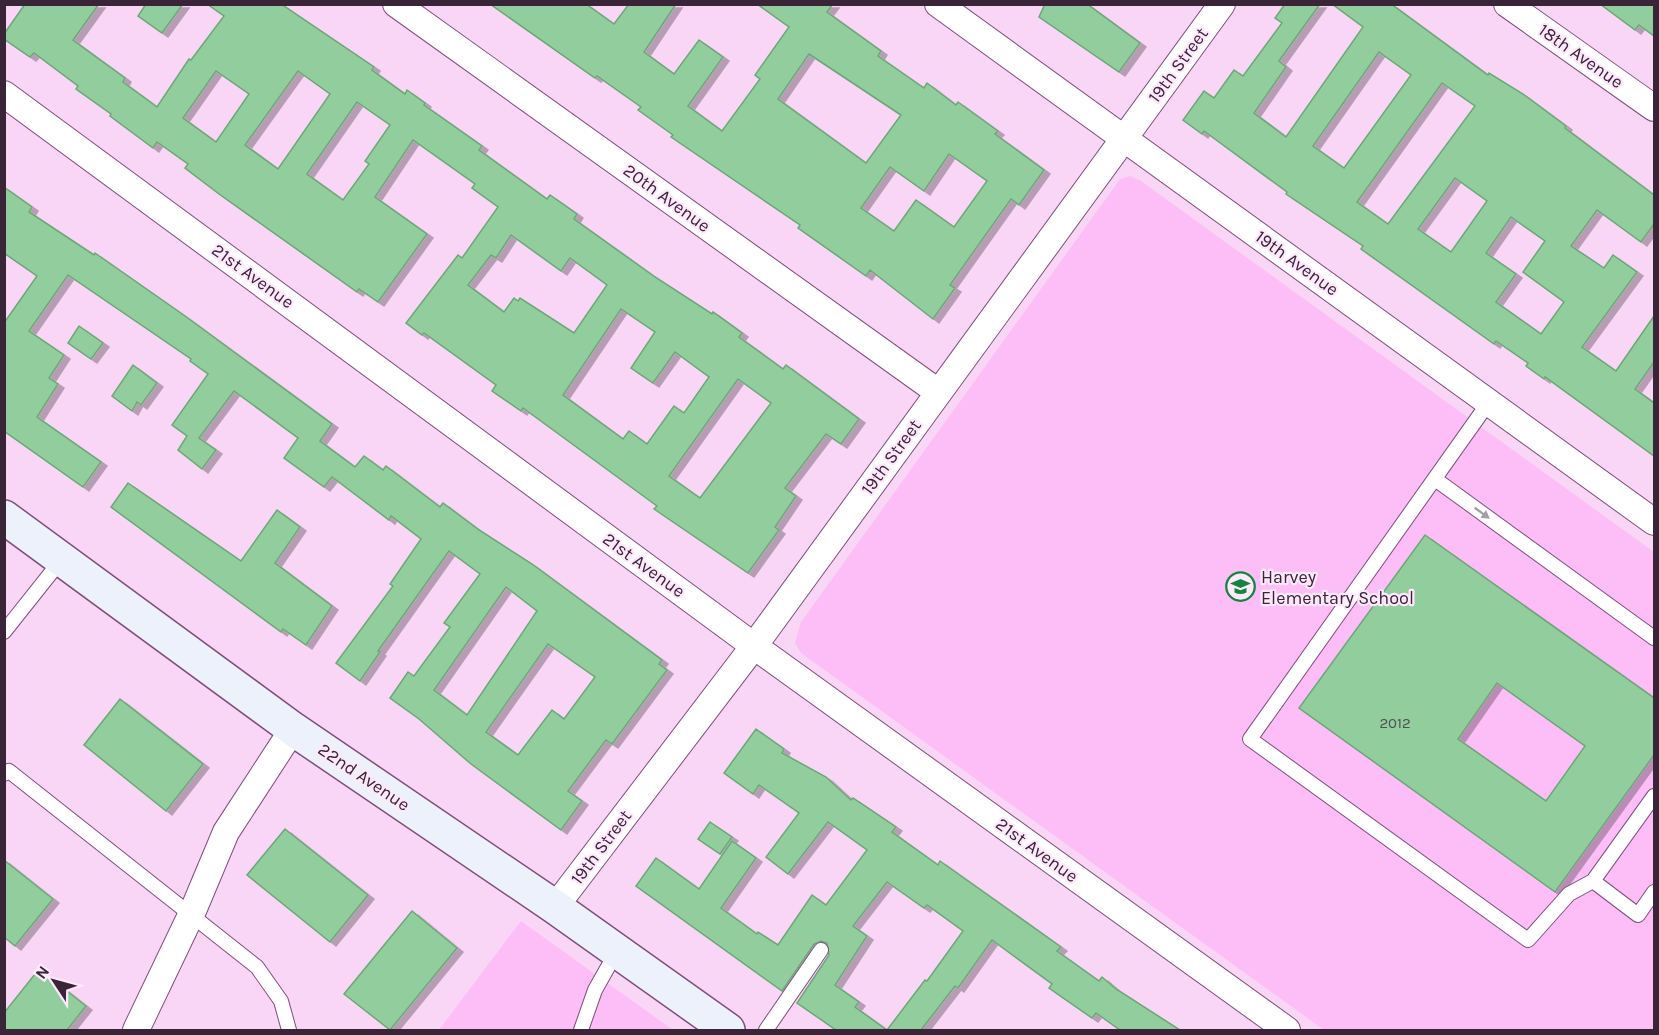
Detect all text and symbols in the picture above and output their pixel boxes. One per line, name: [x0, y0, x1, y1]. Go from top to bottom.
street label: 18th Avenue: [1534, 19, 1628, 93]
street label: 19th Street: [1143, 23, 1213, 107]
street label: 20th Avenue: [619, 159, 715, 237]
street label: 19th Avenue: [1251, 225, 1343, 301]
street label: 21st Avenue: [208, 239, 298, 313]
street label: 19th Street: [856, 415, 926, 499]
one-way arrow: [1475, 507, 1490, 519]
street label: 21st Avenue: [599, 528, 689, 602]
place label: Harvey Elementary School: [1261, 566, 1414, 609]
school or university icon: Harvey Elementary School: [1224, 571, 1256, 603]
house number: 2012: [1379, 714, 1411, 732]
street label: 22nd Avenue: [314, 738, 414, 816]
street label: 19th Street: [566, 805, 636, 889]
street label: 21st Avenue: [992, 813, 1082, 887]
north arrow: [24, 951, 84, 1011]
text: N: [31, 962, 53, 983]

